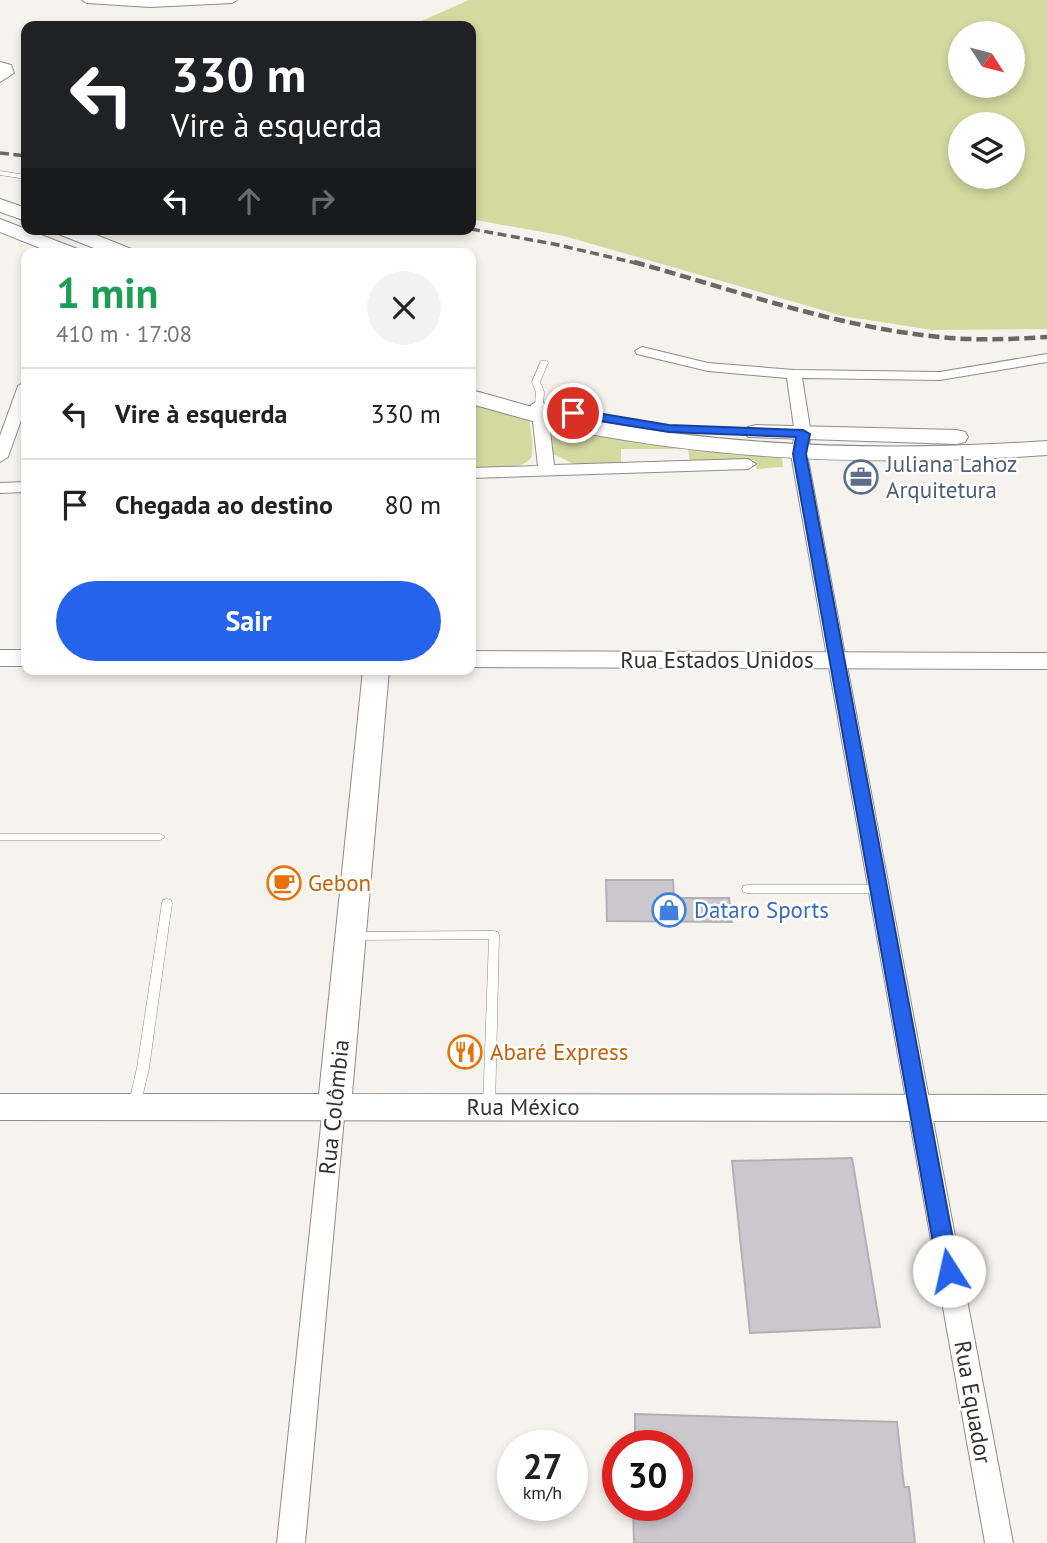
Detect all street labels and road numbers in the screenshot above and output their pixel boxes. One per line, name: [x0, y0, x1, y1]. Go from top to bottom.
street label: Rua Estados Unidos: [620, 645, 814, 674]
street label: Rua Colômbia: [312, 1038, 355, 1176]
street label: Rua México: [467, 1092, 579, 1121]
street label: Rua Equador: [948, 1338, 999, 1466]

